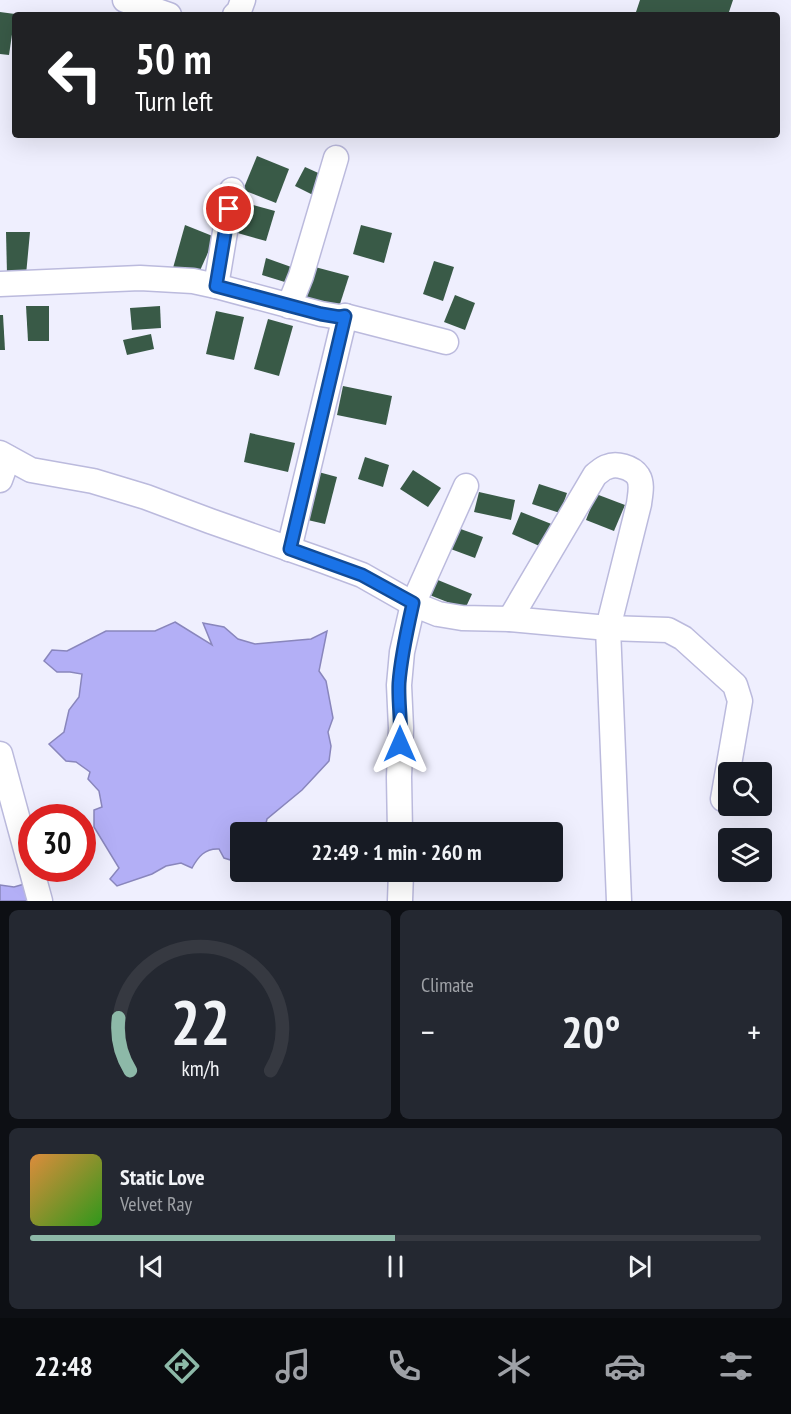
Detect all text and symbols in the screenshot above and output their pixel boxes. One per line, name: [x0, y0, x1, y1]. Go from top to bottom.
text: 50 m: [135, 31, 212, 86]
icon: left: [36, 36, 114, 114]
text: Turn left: [135, 84, 213, 118]
pin: [203, 183, 254, 234]
icon: arrive: [212, 192, 245, 225]
position arrow: [368, 712, 432, 776]
map controls: [718, 762, 772, 882]
button: search: [718, 762, 772, 816]
speed limit sign: 30: [18, 804, 96, 882]
button: layers: [718, 828, 772, 882]
text: 22:49 · 1 min · 260 m: [311, 838, 482, 866]
text: Climate: [421, 972, 474, 998]
text: 22: [170, 981, 230, 1062]
text: 20°: [561, 1002, 621, 1060]
text: −: [421, 1010, 435, 1053]
text: +: [747, 1010, 761, 1053]
text: km/h: [181, 1055, 219, 1083]
text: Static Love: [120, 1163, 205, 1191]
text: Velvet Ray: [120, 1191, 192, 1217]
icon: previous: [135, 1250, 168, 1283]
icon: pause: [379, 1250, 412, 1283]
icon: next: [623, 1250, 656, 1283]
icon: directions: [161, 1345, 203, 1387]
icon: music: [272, 1345, 314, 1387]
icon: phone: [383, 1345, 425, 1387]
icon: climate: [493, 1345, 535, 1387]
icon: car: [604, 1345, 646, 1387]
icon: filters: [715, 1345, 757, 1387]
text: 22:48: [34, 1349, 93, 1383]

